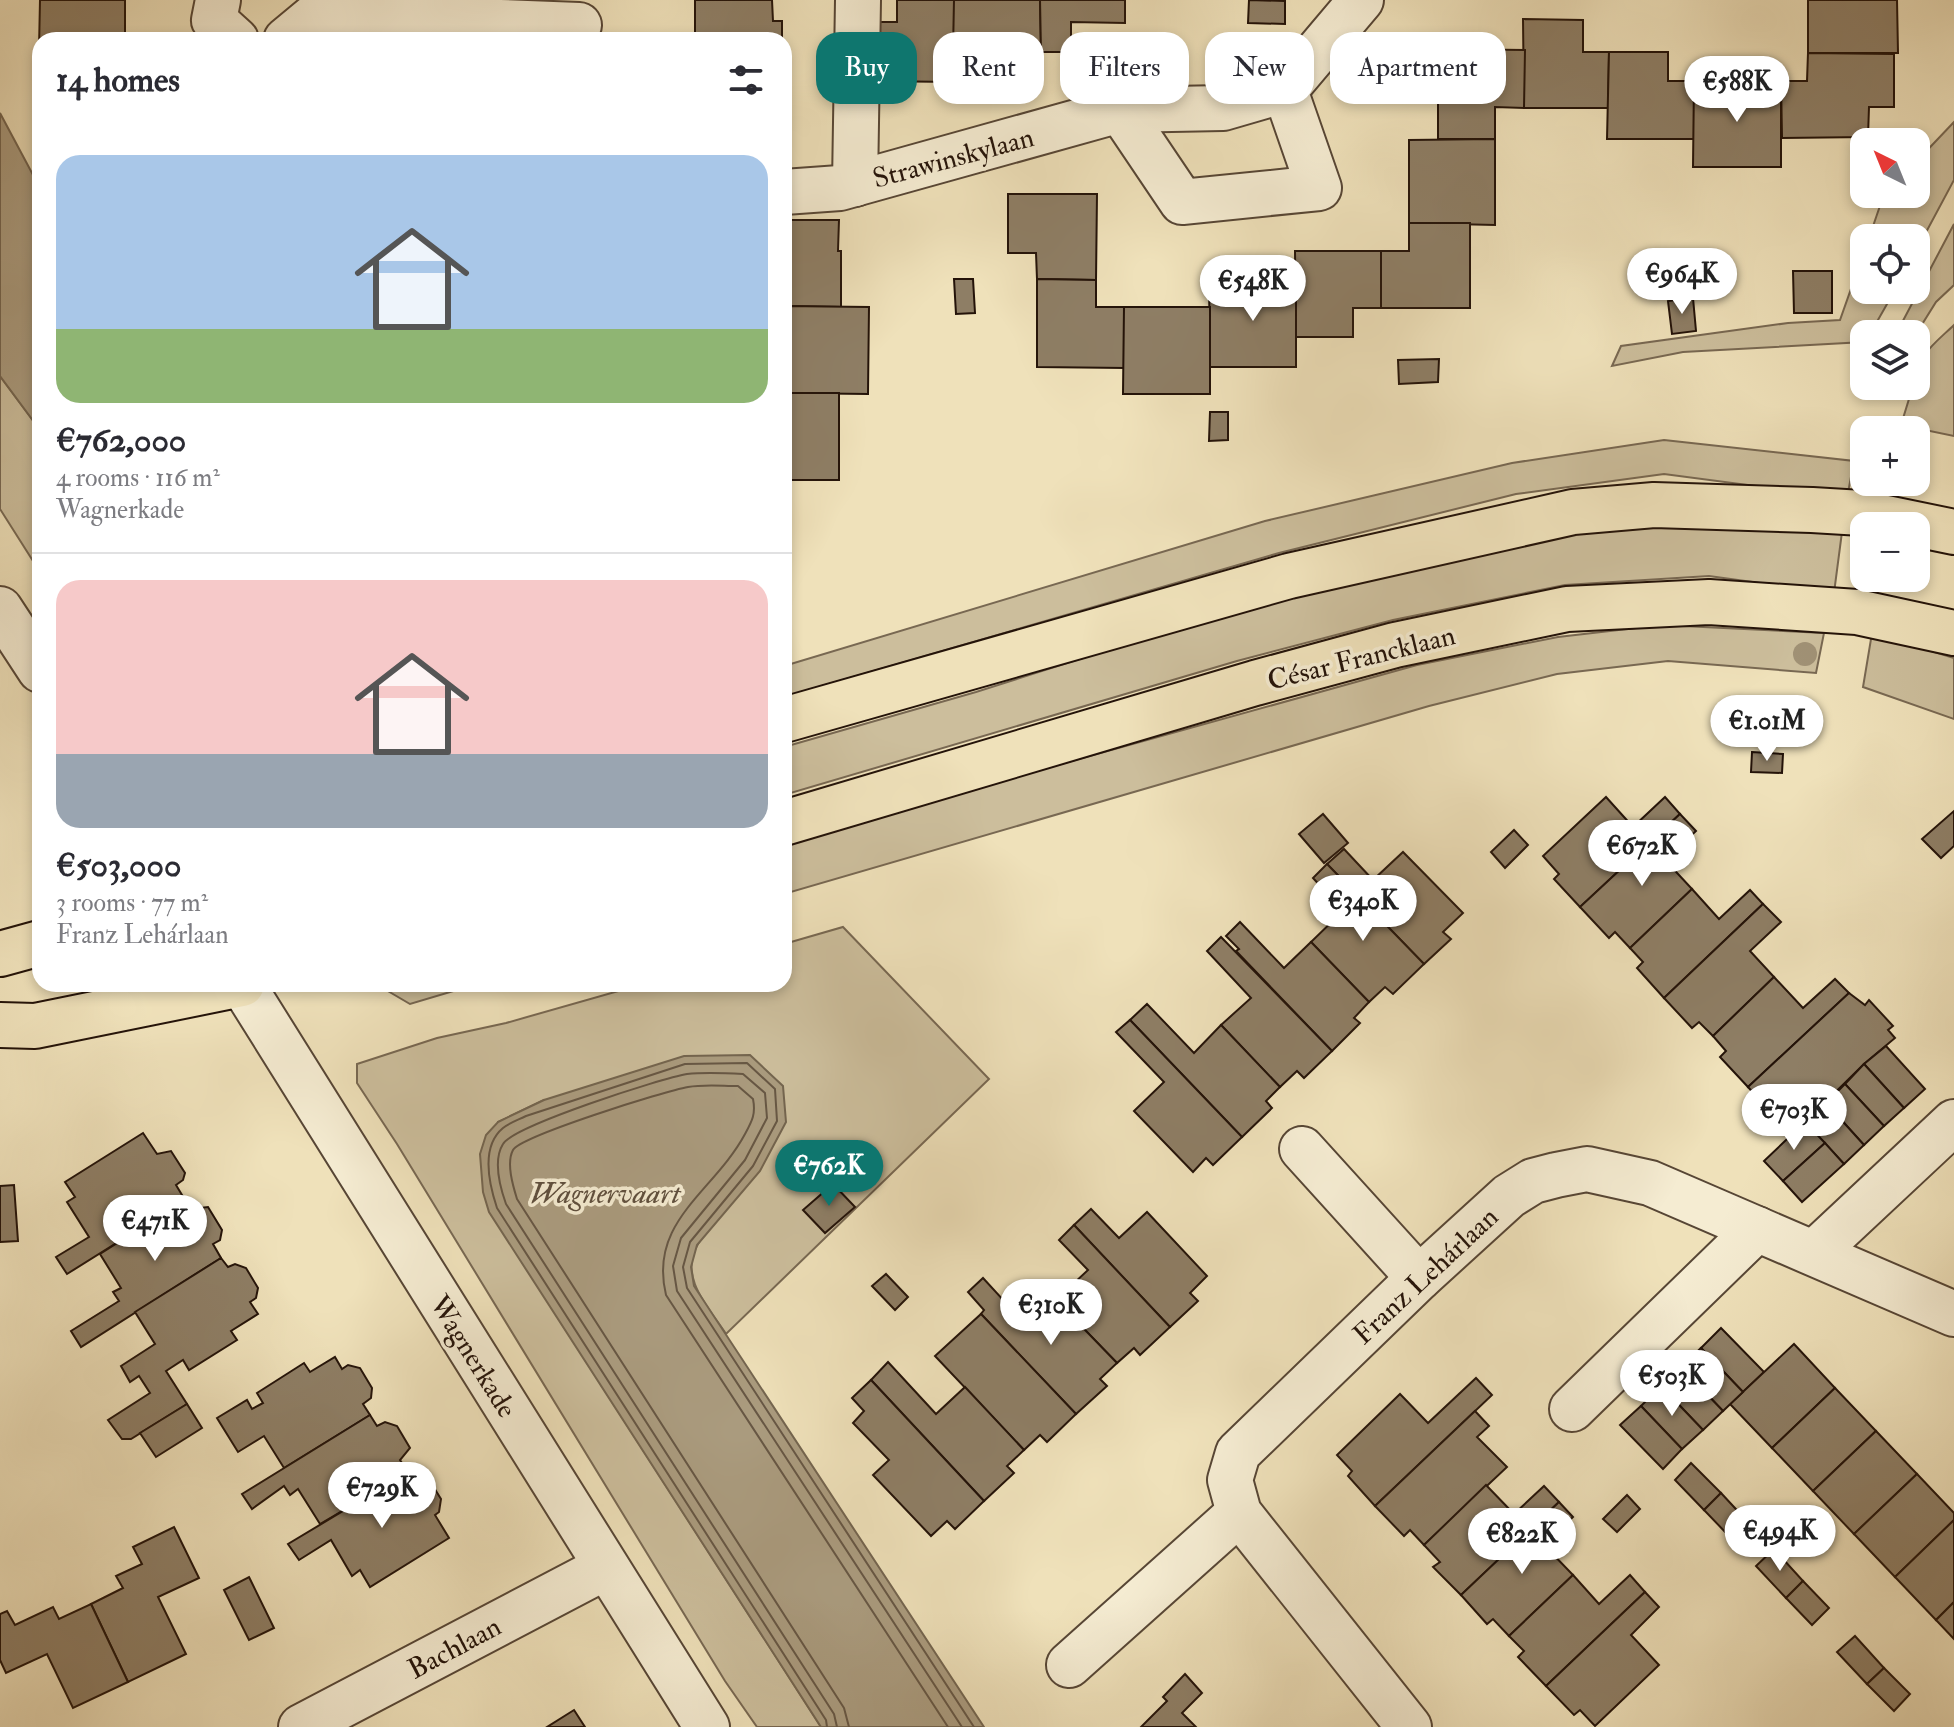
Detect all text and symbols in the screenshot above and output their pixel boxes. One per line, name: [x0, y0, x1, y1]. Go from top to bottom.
chip: Buy: [816, 32, 917, 104]
chip: Rent: [933, 32, 1044, 104]
chip: Filters: [1060, 32, 1189, 104]
chip: New: [1205, 32, 1314, 104]
chip: Apartment: [1330, 32, 1506, 104]
pin: €588K: [1681, 56, 1793, 124]
icon: filters: [724, 58, 768, 102]
text: 14 homes: [56, 59, 180, 102]
text: €588K: [1702, 66, 1772, 98]
street label: Strawinskylaan: [869, 120, 1038, 197]
north arrow: [1850, 128, 1930, 208]
map controls: [1850, 128, 1930, 592]
icon: home: [340, 207, 484, 351]
button: locate: [1850, 224, 1930, 304]
pin: €964K: [1626, 248, 1738, 316]
pin: €548K: [1197, 255, 1309, 323]
text: €964K: [1645, 258, 1719, 290]
text: €548K: [1218, 265, 1288, 297]
button: layers: [1850, 320, 1930, 400]
button: +: [1850, 416, 1930, 496]
text: €762,000: [56, 419, 186, 462]
text: 4 rooms · 116 m²: [56, 462, 220, 494]
text: Wagnerkade: [56, 494, 184, 526]
button: −: [1850, 512, 1930, 592]
street label: César Francklaan: [1264, 618, 1459, 699]
icon: home: [340, 632, 484, 776]
pin: €1.01M: [1702, 695, 1832, 763]
text: €1.01M: [1728, 705, 1806, 737]
pin: €672K: [1586, 820, 1698, 888]
text: €672K: [1606, 830, 1678, 862]
text: €503,000: [56, 844, 181, 887]
pin: €340K: [1307, 875, 1419, 943]
text: €340K: [1328, 885, 1398, 917]
text: 3 rooms · 77 m²: [56, 887, 208, 919]
text: Franz Lehárlaan: [56, 919, 229, 951]
pin: €703K: [1738, 1084, 1850, 1152]
text: €703K: [1760, 1094, 1828, 1126]
pin: €762K: [773, 1140, 885, 1208]
text: €762K: [793, 1150, 865, 1182]
water label: Wagnervaart: [530, 1175, 682, 1212]
pin: €471K: [99, 1195, 211, 1263]
street label: Franz Lehárlaan: [1346, 1200, 1506, 1352]
text: €471K: [121, 1205, 189, 1237]
pin: €310K: [995, 1279, 1107, 1347]
street label: Wagnerkade: [421, 1288, 524, 1425]
text: €310K: [1018, 1289, 1084, 1321]
pin: €503K: [1616, 1350, 1728, 1418]
text: €503K: [1638, 1360, 1706, 1392]
pin: €729K: [326, 1462, 438, 1530]
text: €729K: [346, 1472, 418, 1504]
pin: €494K: [1724, 1505, 1836, 1573]
pin: €822K: [1466, 1508, 1578, 1576]
text: €494K: [1743, 1515, 1817, 1547]
text: €822K: [1486, 1518, 1558, 1550]
street label: Bachlaan: [402, 1609, 507, 1687]

